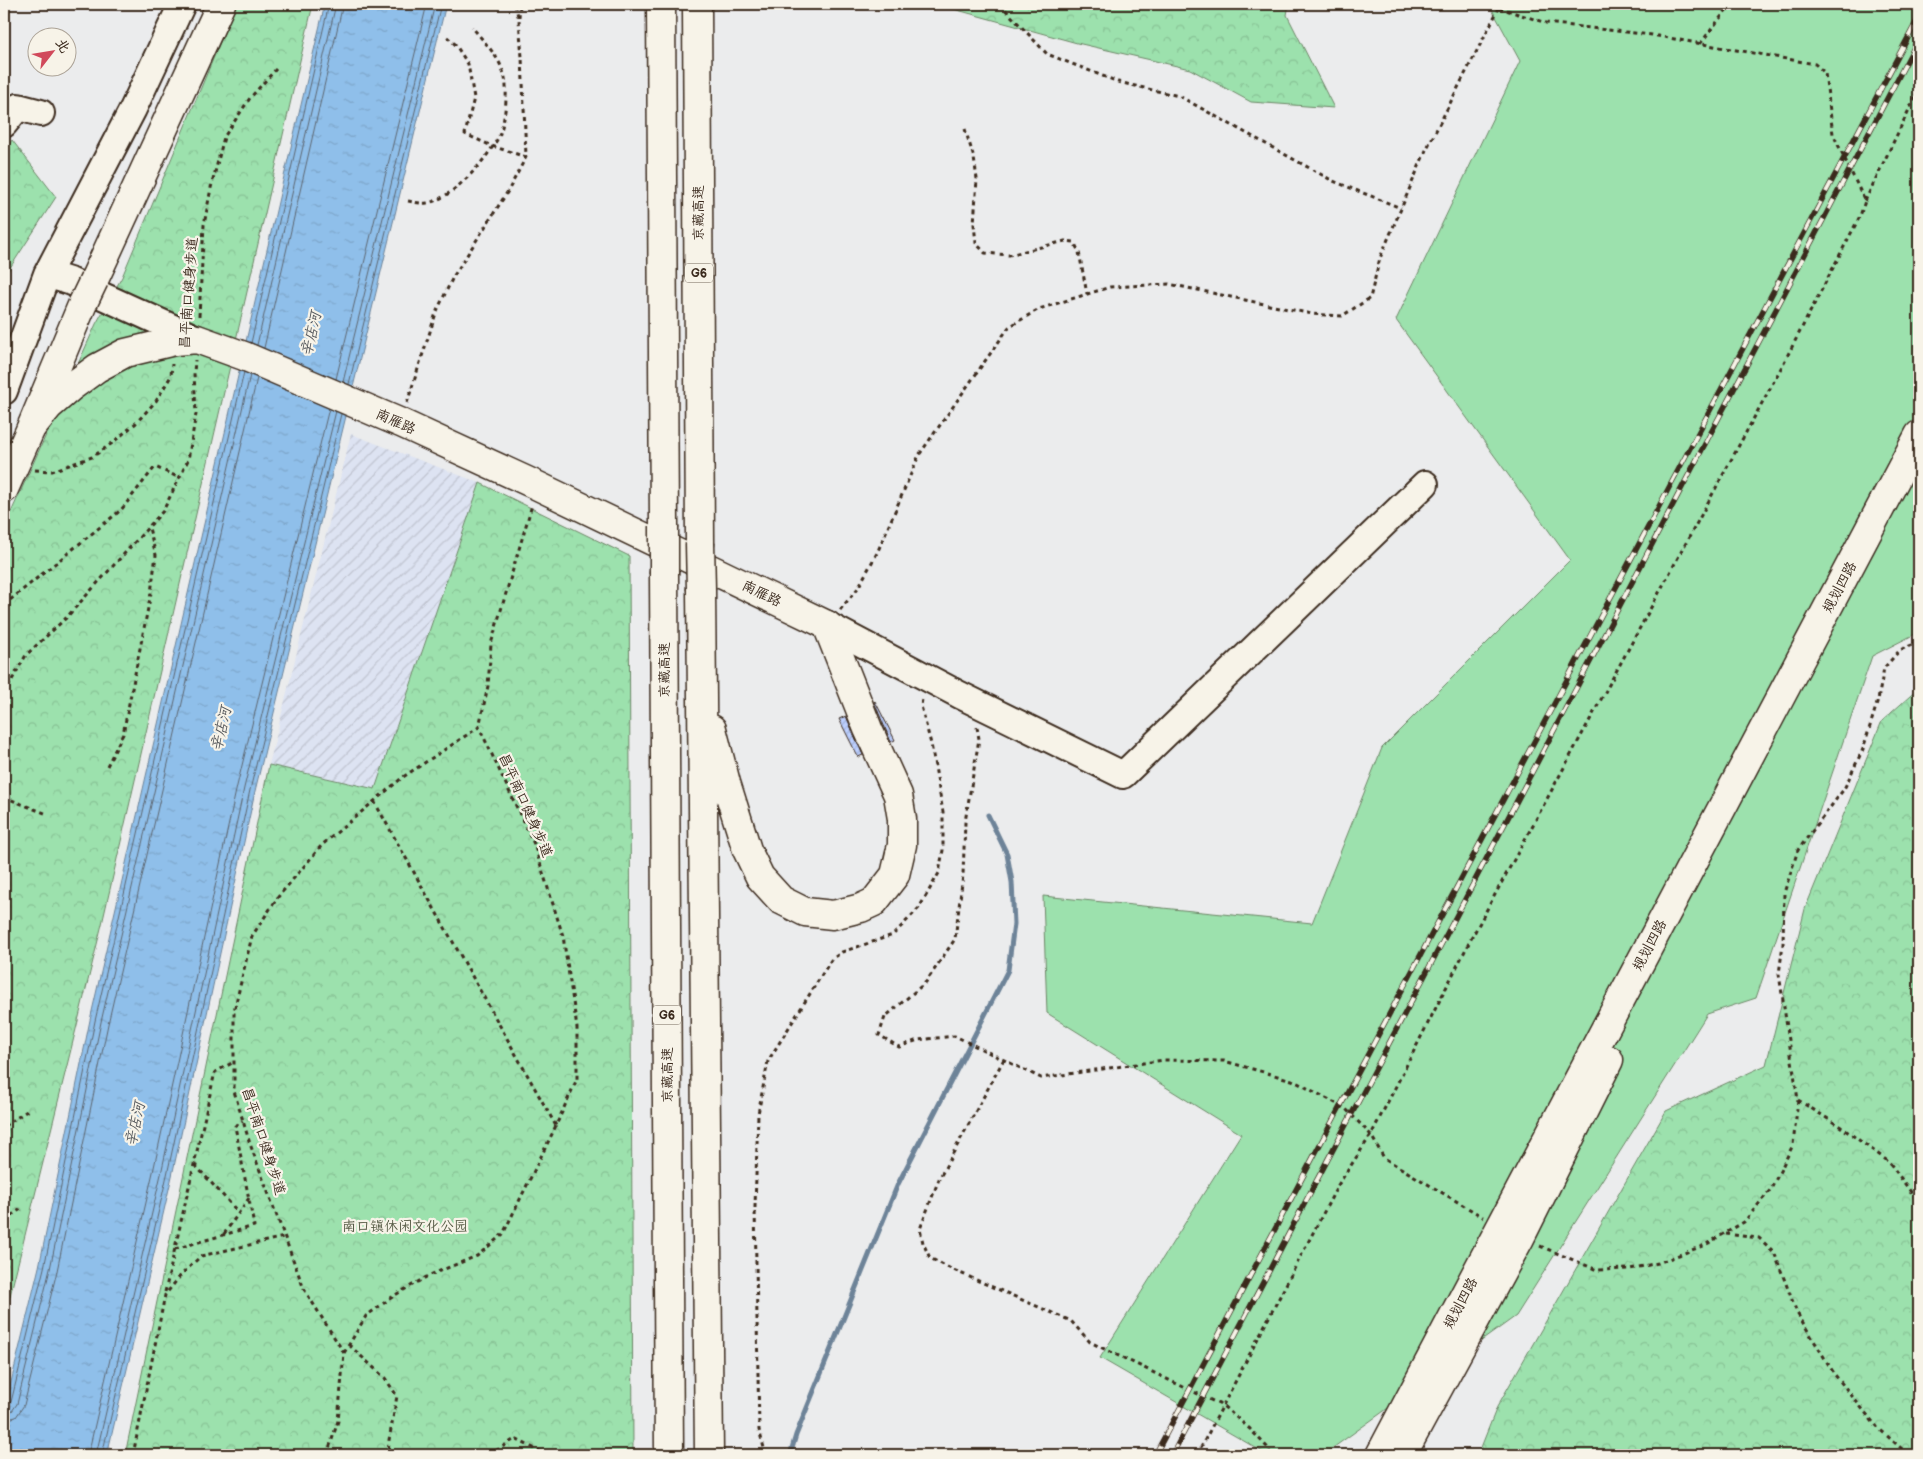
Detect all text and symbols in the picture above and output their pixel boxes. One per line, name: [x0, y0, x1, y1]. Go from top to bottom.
north arrow: [28, 28, 78, 78]
text: 北: [52, 35, 74, 56]
street label: 京藏高速: [690, 185, 707, 241]
street label: 昌平南口健身步道: [176, 237, 201, 349]
road number: G6: [685, 264, 713, 282]
water label: 辛店河: [297, 307, 326, 358]
street label: 南雁路: [373, 405, 418, 438]
street label: 规划四路: [1819, 559, 1860, 616]
street label: 南雁路: [739, 577, 784, 610]
street label: 京藏高速: [656, 642, 673, 698]
water label: 辛店河: [207, 702, 236, 753]
street label: 昌平南口健身步道: [495, 751, 556, 860]
street label: 规划四路: [1629, 917, 1670, 974]
road number: G6: [653, 1006, 681, 1024]
street label: 京藏高速: [659, 1047, 676, 1103]
street label: 昌平南口健身步道: [238, 1085, 289, 1197]
water label: 辛店河: [122, 1097, 150, 1148]
park label: 南口镇休闲文化公园: [342, 1218, 468, 1235]
street label: 规划四路: [1440, 1275, 1481, 1332]

